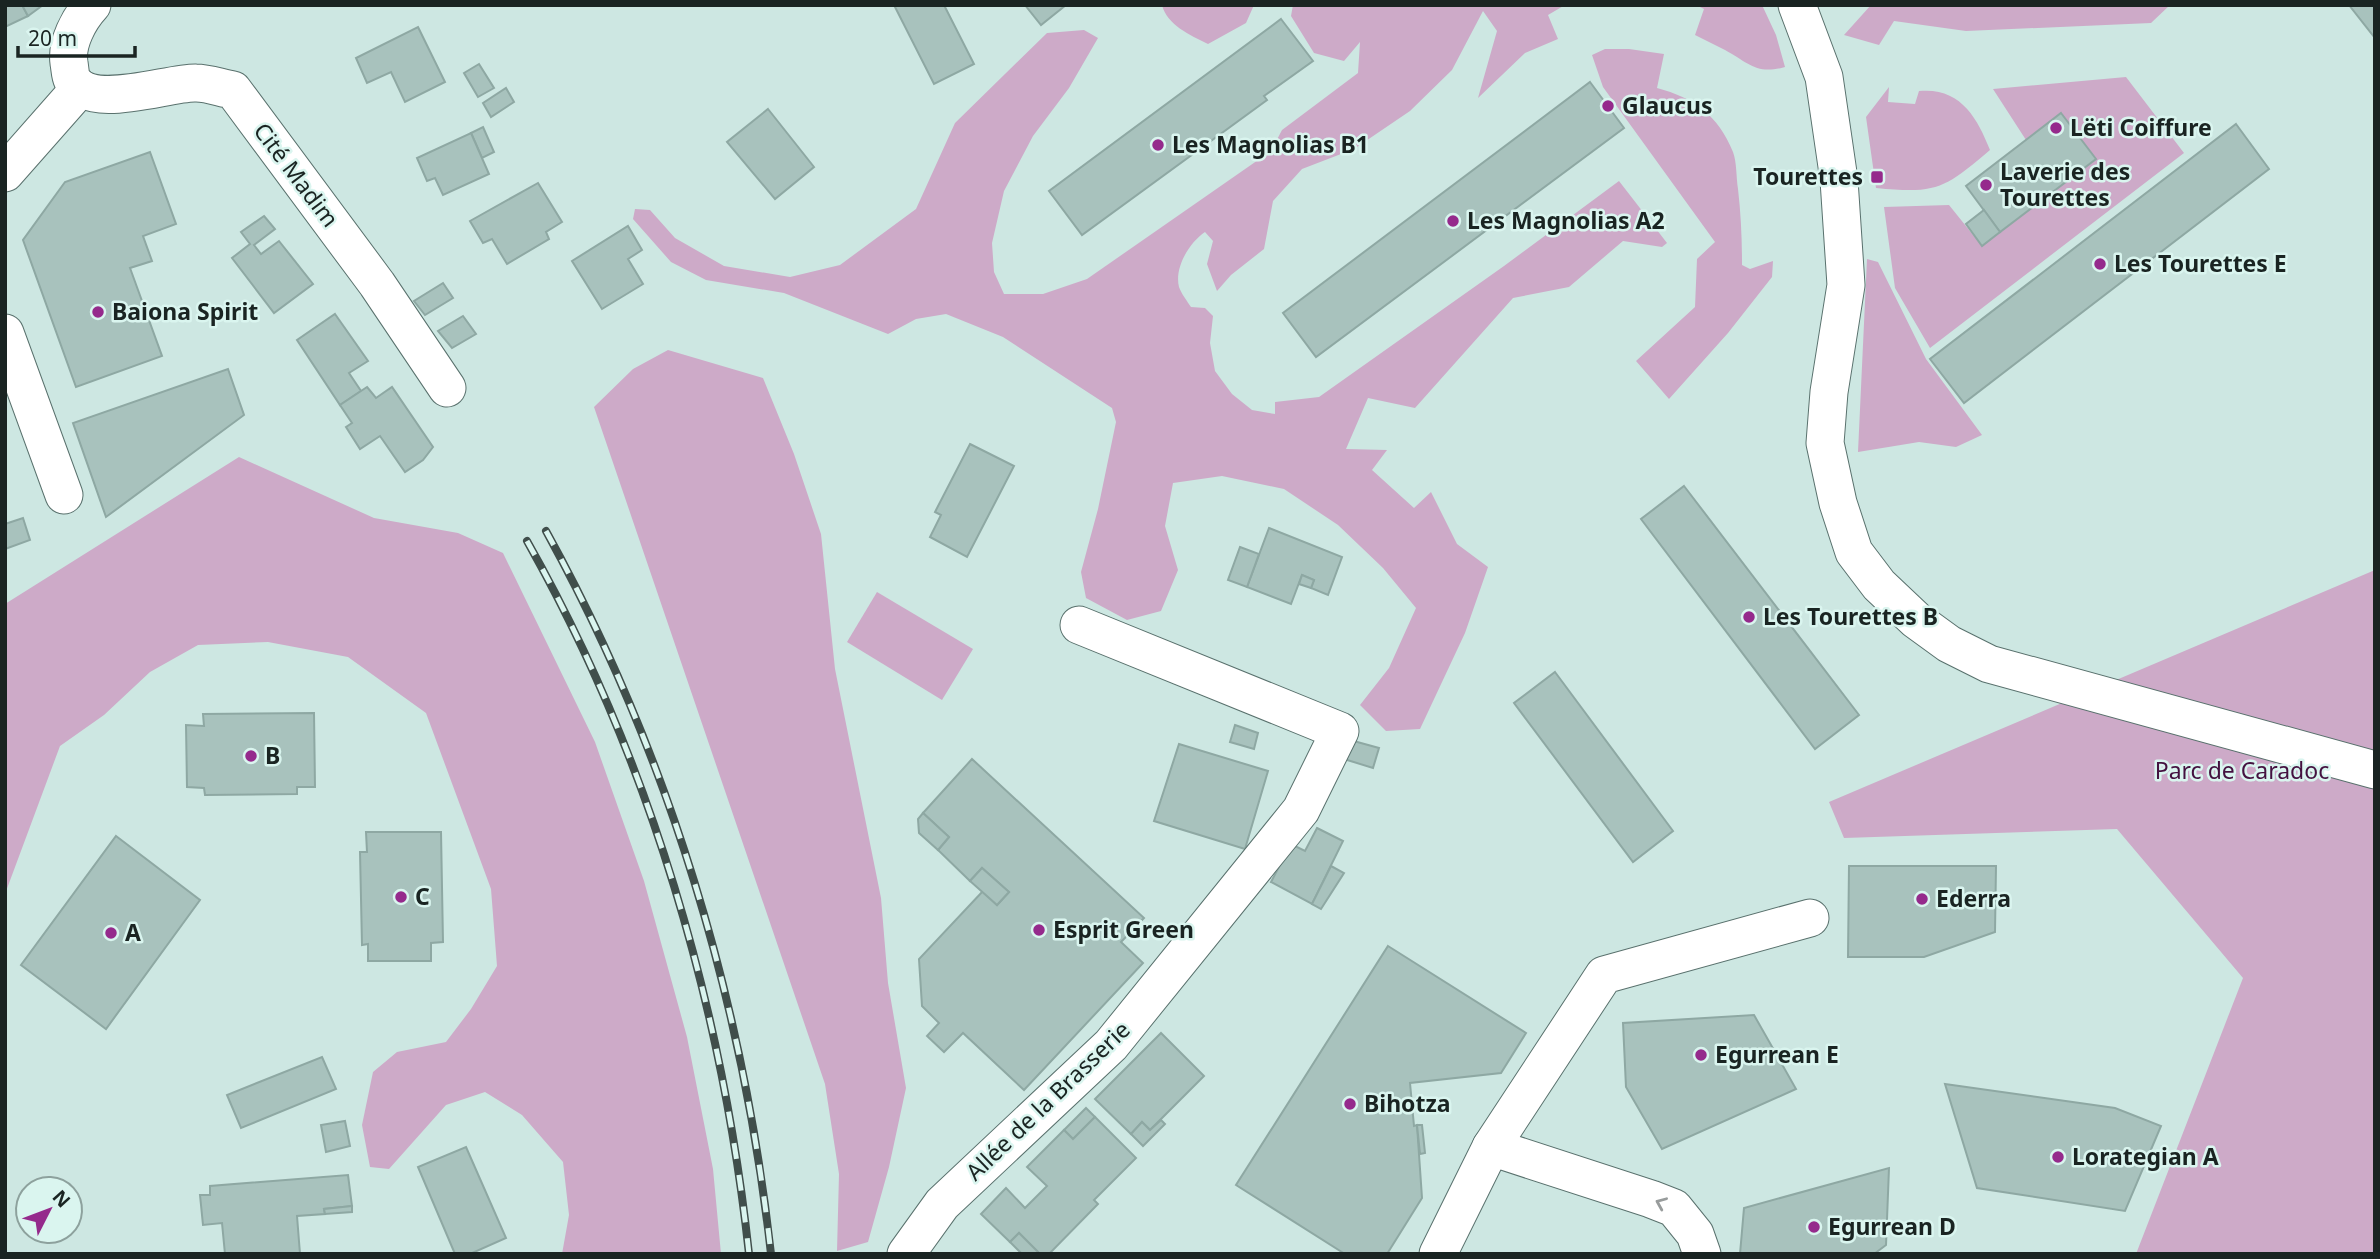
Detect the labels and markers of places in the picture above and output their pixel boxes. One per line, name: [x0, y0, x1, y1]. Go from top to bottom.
place label: Glaucus: [1622, 89, 1713, 121]
marker: Glaucus: [1600, 98, 1616, 114]
place label: Lëti Coiffure: [2070, 111, 2212, 143]
marker: Lëti Coiffure: [2048, 120, 2064, 136]
place label: Les Magnolias B1: [1172, 128, 1369, 160]
marker: Les Magnolias B1: [1150, 137, 1166, 153]
place label: Laverie des Tourettes: [2000, 155, 2130, 213]
place label: Tourettes: [1753, 160, 1863, 192]
marker: Tourettes: [1869, 169, 1885, 185]
marker: Laverie des Tourettes: [1978, 177, 1994, 193]
place label: Les Magnolias A2: [1467, 204, 1665, 236]
marker: Les Magnolias A2: [1445, 213, 1461, 229]
place label: Les Tourettes E: [2114, 247, 2287, 279]
marker: Les Tourettes E: [2092, 256, 2108, 272]
place label: Baiona Spirit: [112, 295, 258, 327]
marker: Baiona Spirit: [90, 304, 106, 320]
place label: Les Tourettes B: [1763, 600, 1938, 632]
marker: Les Tourettes B: [1741, 609, 1757, 625]
place label: B: [265, 739, 280, 771]
marker: B: [243, 748, 259, 764]
place label: C: [415, 880, 430, 912]
place label: Ederra: [1936, 882, 2011, 914]
marker: C: [393, 889, 409, 905]
marker: Ederra: [1914, 891, 1930, 907]
place label: Esprit Green: [1053, 913, 1194, 945]
place label: A: [125, 916, 141, 948]
marker: Esprit Green: [1031, 922, 1047, 938]
marker: A: [103, 925, 119, 941]
place label: Egurrean E: [1715, 1038, 1839, 1070]
marker: Egurrean E: [1693, 1047, 1709, 1063]
place label: Bihotza: [1364, 1087, 1451, 1119]
marker: Bihotza: [1342, 1096, 1358, 1112]
place label: Lorategian A: [2072, 1140, 2219, 1172]
marker: Lorategian A: [2050, 1149, 2066, 1165]
place label: Egurrean D: [1828, 1210, 1956, 1242]
marker: Egurrean D: [1806, 1219, 1822, 1235]

